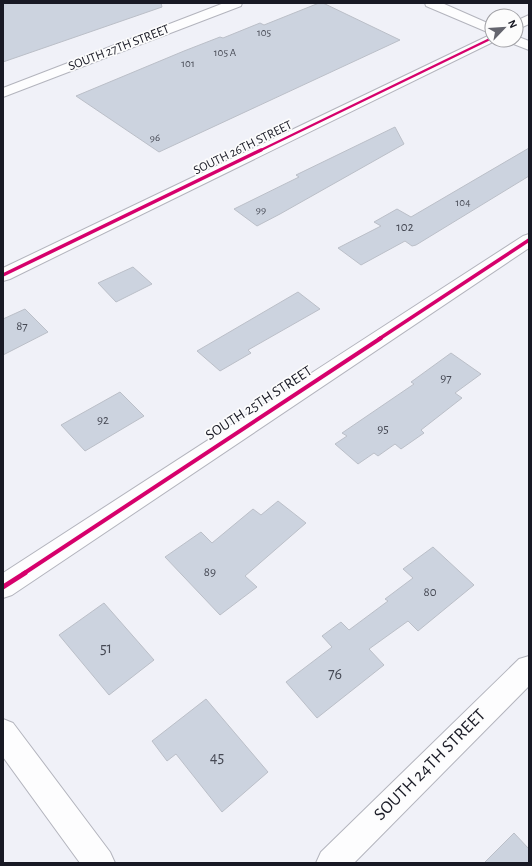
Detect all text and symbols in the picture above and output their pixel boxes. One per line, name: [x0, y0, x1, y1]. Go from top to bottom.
north arrow: [484, 8, 524, 48]
text: N: [506, 18, 519, 30]
street label: SOUTH 27TH STREET: [67, 23, 172, 73]
house number: 105: [257, 27, 271, 38]
house number: 105 A: [214, 47, 237, 58]
house number: 101: [181, 58, 195, 69]
street label: SOUTH 26TH STREET: [192, 118, 295, 177]
house number: 96: [150, 132, 160, 143]
house number: 104: [456, 197, 470, 208]
house number: 99: [256, 204, 266, 215]
house number: 102: [396, 221, 414, 234]
house number: 87: [16, 320, 28, 333]
street label: SOUTH 25TH STREET: [203, 363, 315, 443]
house number: 97: [440, 372, 452, 385]
house number: 92: [97, 414, 109, 427]
house number: 95: [377, 423, 389, 436]
house number: 89: [204, 566, 216, 579]
house number: 80: [423, 586, 437, 599]
house number: 51: [100, 640, 112, 656]
house number: 76: [328, 666, 342, 682]
street label: SOUTH 24TH STREET: [371, 706, 489, 824]
house number: 45: [210, 749, 224, 765]

